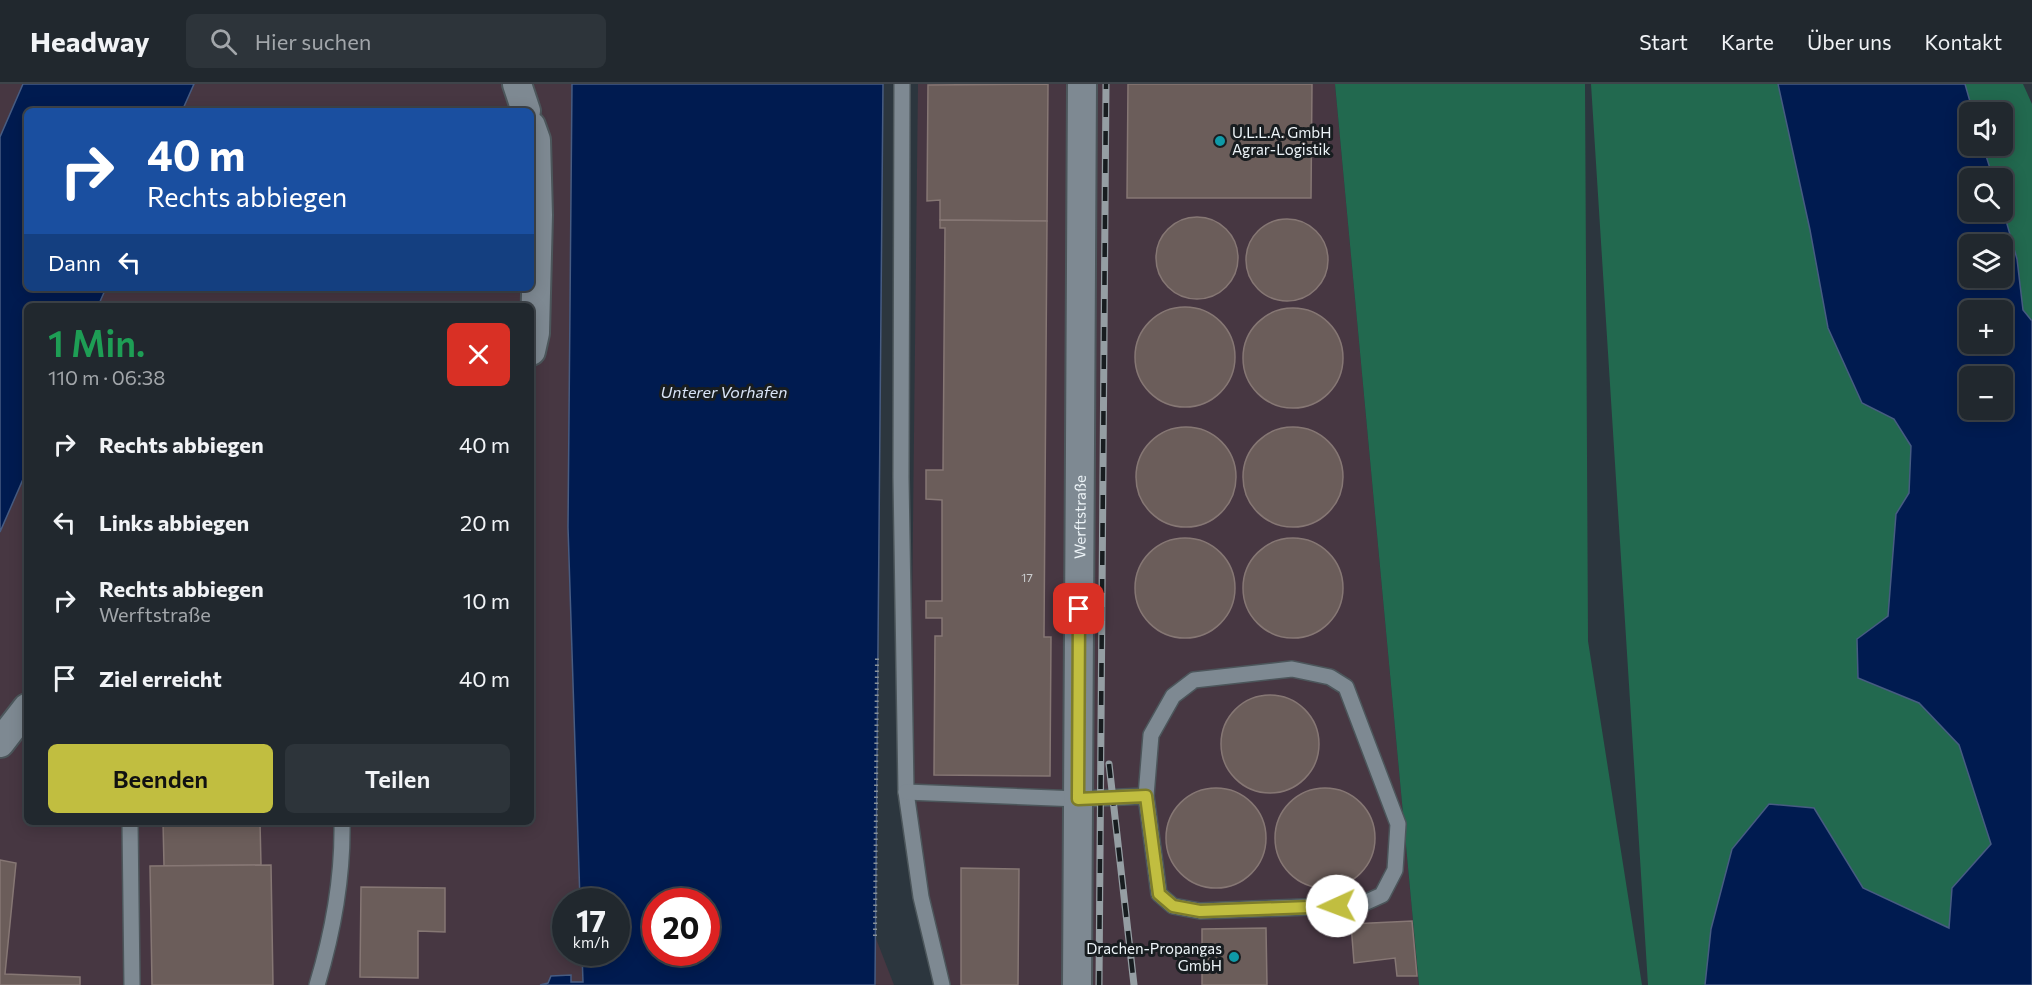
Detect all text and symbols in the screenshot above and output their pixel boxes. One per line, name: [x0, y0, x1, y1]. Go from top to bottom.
search box: [186, 14, 606, 68]
text: Headway: [30, 24, 150, 58]
icon: search: [207, 25, 240, 58]
text: Hier suchen: [255, 28, 371, 55]
text: Start: [1639, 29, 1688, 54]
text: Karte: [1721, 29, 1774, 54]
text: Über uns: [1807, 29, 1891, 54]
text: Kontakt: [1924, 29, 2002, 54]
map controls: [1959, 102, 2013, 420]
button: sound: [1959, 102, 2013, 156]
place label: U.L.L.A. GmbH Agrar-Logistik: [1232, 123, 1331, 158]
text: 40 m: [147, 128, 245, 180]
icon: right: [48, 132, 126, 210]
marker: U.L.L.A. GmbH Agrar-Logistik: [1213, 134, 1227, 148]
button: search: [1959, 168, 2013, 222]
text: Rechts abbiegen: [147, 180, 347, 213]
button: layers: [1959, 234, 2013, 288]
icon: left: [113, 246, 146, 279]
text: Dann: [48, 249, 101, 276]
button: +: [1959, 300, 2013, 354]
text: 1 Min.: [48, 320, 145, 364]
button: close: [447, 323, 510, 386]
text: 110 m · 06:38: [48, 365, 165, 389]
button: −: [1959, 366, 2013, 420]
water label: Unterer Vorhafen: [661, 382, 787, 401]
icon: right: [48, 428, 81, 461]
text: Rechts abbiegen: [99, 431, 264, 458]
text: 40 m: [459, 431, 510, 458]
street label: Werftstraße: [1070, 475, 1089, 559]
icon: left: [48, 506, 81, 539]
text: Links abbiegen: [99, 509, 249, 536]
text: 20 m: [460, 509, 510, 536]
house number: 17: [1021, 570, 1033, 584]
text: Rechts abbiegen: [99, 575, 264, 602]
pin: [1053, 583, 1104, 634]
icon: right: [48, 584, 81, 617]
text: 10 m: [463, 587, 510, 614]
icon: arrive: [1062, 592, 1095, 625]
text: Werftstraße: [99, 602, 211, 626]
icon: arrive: [48, 662, 81, 695]
text: Ziel erreicht: [99, 665, 222, 692]
text: 40 m: [459, 665, 510, 692]
button: Beenden: [48, 744, 273, 813]
button: Teilen: [285, 744, 510, 813]
position arrow: [1305, 874, 1369, 938]
speed limit sign: 20: [642, 888, 720, 966]
text: 17: [576, 901, 606, 938]
text: km/h: [573, 933, 609, 951]
place label: Drachen-Propangas GmbH: [1086, 939, 1222, 974]
marker: Drachen-Propangas GmbH: [1227, 950, 1241, 964]

